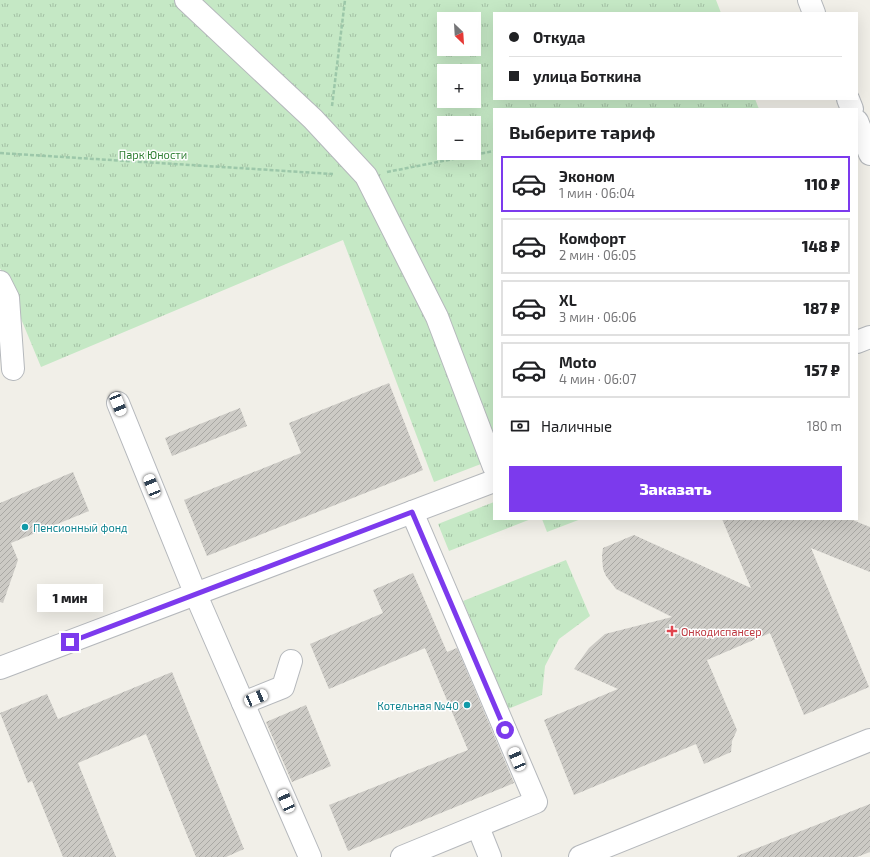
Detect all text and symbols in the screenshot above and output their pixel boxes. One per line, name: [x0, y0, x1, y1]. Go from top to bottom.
north arrow: [437, 12, 481, 56]
map controls: [437, 12, 481, 160]
text: Откуда: [533, 28, 585, 46]
button: +: [437, 64, 481, 108]
text: улица Боткина: [533, 67, 641, 85]
button: −: [437, 116, 481, 160]
text: Выберите тариф: [509, 121, 655, 143]
park label: Парк Юности: [119, 148, 187, 161]
icon: car: [511, 166, 547, 202]
text: Эконом: [559, 167, 615, 185]
text: 110 ₽: [804, 175, 840, 193]
text: 1 мин · 06:04: [559, 185, 635, 201]
icon: car: [511, 228, 547, 264]
text: Комфорт: [559, 229, 626, 247]
text: 148 ₽: [802, 237, 840, 255]
text: 2 мин · 06:05: [559, 247, 636, 263]
icon: car: [511, 290, 547, 326]
text: XL: [559, 291, 577, 309]
text: 187 ₽: [803, 299, 840, 317]
text: 3 мин · 06:06: [559, 309, 637, 325]
icon: car: [511, 352, 547, 388]
text: Moto: [559, 353, 597, 371]
text: 157 ₽: [804, 361, 840, 379]
text: 4 мин · 06:07: [559, 371, 637, 387]
car: [108, 391, 128, 417]
icon: cash: [509, 415, 531, 437]
text: Наличные: [541, 417, 612, 435]
text: 180 m: [807, 418, 842, 434]
button: Заказать: [509, 466, 842, 512]
car: [142, 473, 162, 499]
place label: Пенсионный фонд: [33, 521, 128, 534]
marker: Пенсионный фонд: [20, 522, 30, 532]
callout: 1 мин: [37, 584, 103, 612]
text: 1 мин: [52, 590, 88, 606]
marker: Онкодиспансер: [666, 625, 678, 637]
place label: Онкодиспансер: [681, 625, 762, 638]
route end: [61, 633, 79, 651]
car: [243, 688, 269, 708]
place label: Котельная №40: [377, 699, 459, 712]
marker: Котельная №40: [462, 700, 472, 710]
route start: [496, 721, 514, 739]
car: [507, 746, 527, 772]
car: [276, 788, 296, 814]

